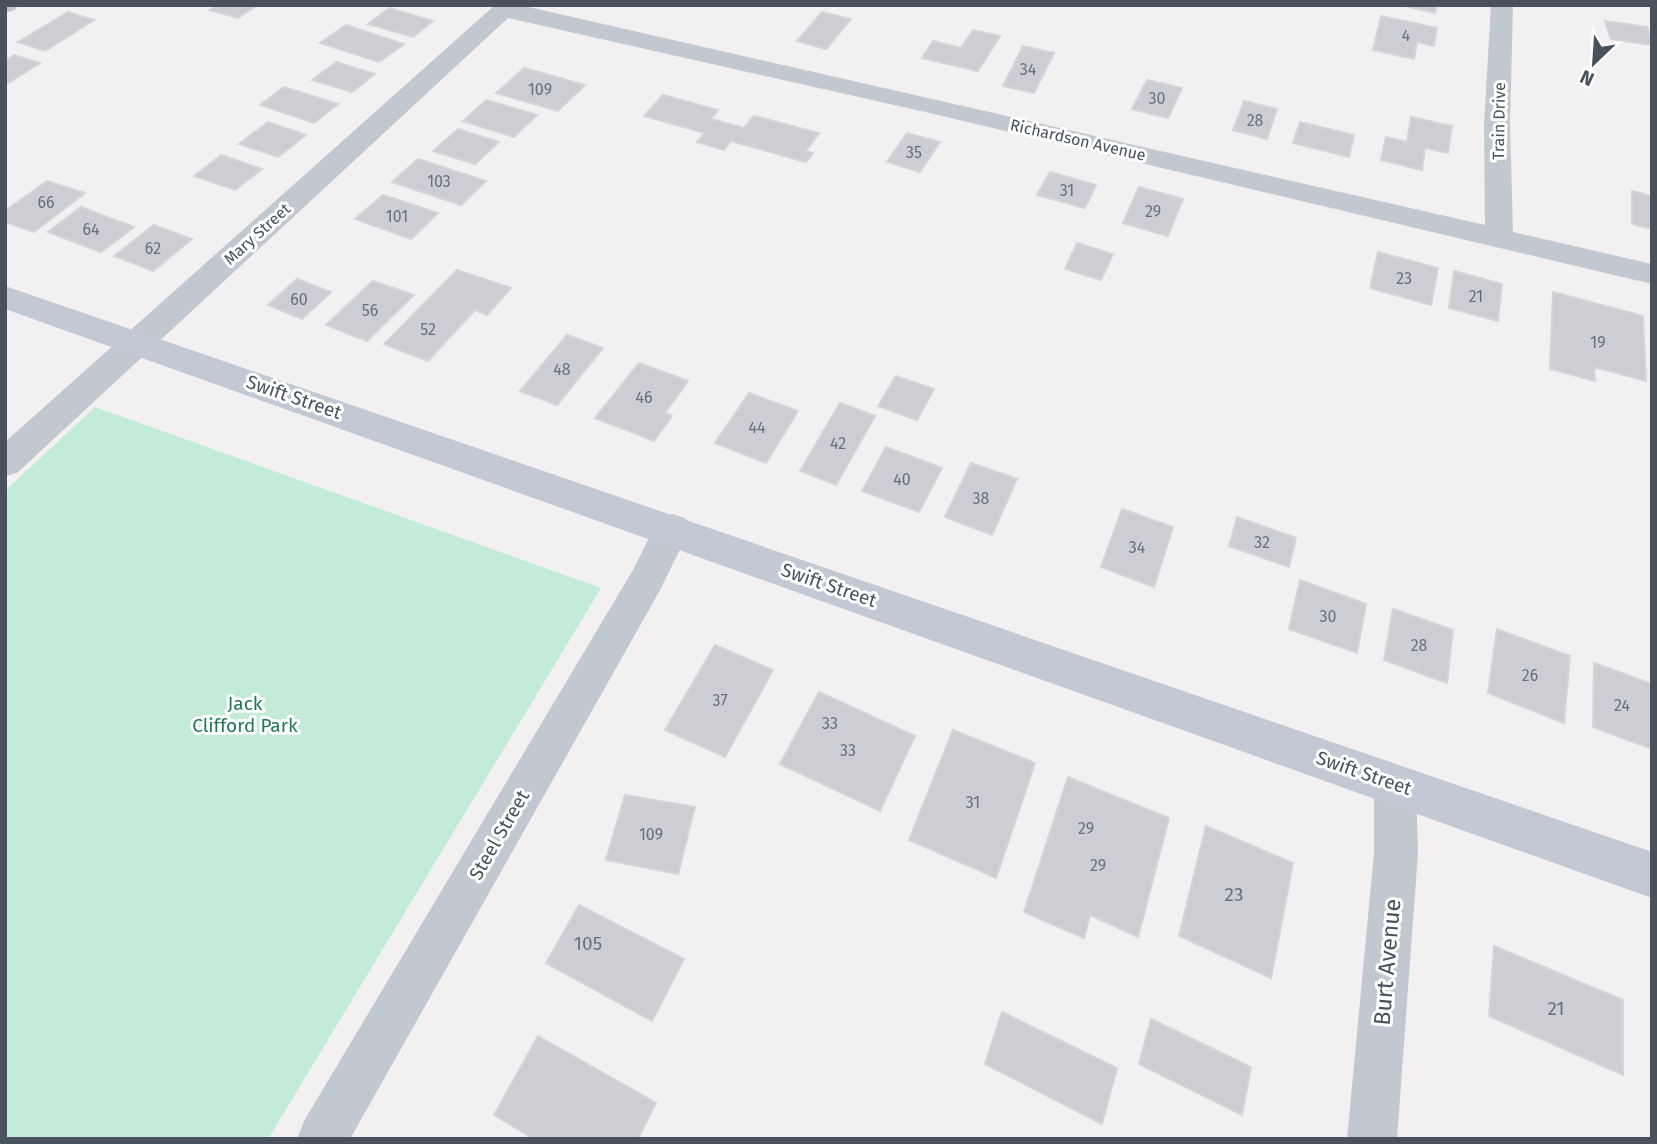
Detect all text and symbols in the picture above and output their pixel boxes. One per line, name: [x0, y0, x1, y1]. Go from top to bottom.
house number: 4: [1402, 26, 1411, 45]
north arrow: [1559, 28, 1629, 98]
house number: 34: [1020, 60, 1037, 79]
text: N: [1576, 65, 1598, 91]
house number: 109: [528, 80, 552, 99]
street label: Train Drive: [1489, 82, 1509, 160]
house number: 30: [1149, 89, 1166, 108]
house number: 28: [1247, 111, 1264, 130]
street label: Richardson Avenue: [1008, 115, 1148, 165]
house number: 35: [906, 143, 922, 162]
house number: 103: [427, 172, 451, 191]
house number: 31: [1060, 181, 1074, 200]
house number: 66: [37, 193, 55, 212]
street label: Mary Street: [220, 199, 294, 269]
house number: 29: [1145, 202, 1161, 221]
house number: 101: [386, 207, 408, 226]
house number: 64: [82, 220, 100, 239]
house number: 62: [145, 239, 161, 258]
house number: 23: [1396, 269, 1412, 288]
house number: 21: [1469, 287, 1483, 306]
house number: 60: [290, 290, 308, 309]
house number: 56: [362, 301, 378, 320]
house number: 52: [420, 320, 436, 339]
house number: 19: [1590, 333, 1606, 352]
house number: 48: [553, 360, 571, 379]
street label: Swift Street: [243, 370, 345, 424]
house number: 46: [635, 388, 653, 407]
house number: 44: [748, 418, 766, 437]
house number: 42: [830, 434, 846, 453]
house number: 40: [893, 470, 911, 489]
house number: 38: [973, 489, 990, 508]
house number: 32: [1254, 533, 1270, 552]
house number: 34: [1129, 538, 1146, 557]
street label: Swift Street: [778, 558, 880, 612]
house number: 30: [1320, 607, 1337, 626]
house number: 28: [1411, 636, 1428, 655]
house number: 26: [1522, 666, 1538, 685]
house number: 37: [712, 691, 728, 710]
park label: Jack Clifford Park: [192, 692, 298, 737]
house number: 24: [1614, 696, 1630, 715]
house number: 33: [822, 714, 838, 733]
house number: 33: [840, 741, 856, 760]
street label: Swift Street: [1313, 746, 1415, 800]
street label: Steel Street: [464, 786, 534, 884]
house number: 31: [966, 793, 980, 812]
house number: 29: [1078, 819, 1094, 838]
house number: 109: [639, 825, 663, 844]
house number: 29: [1090, 856, 1106, 875]
house number: 23: [1225, 883, 1243, 906]
street label: Burt Avenue: [1368, 898, 1406, 1026]
house number: 105: [574, 932, 602, 955]
house number: 21: [1547, 997, 1565, 1020]

